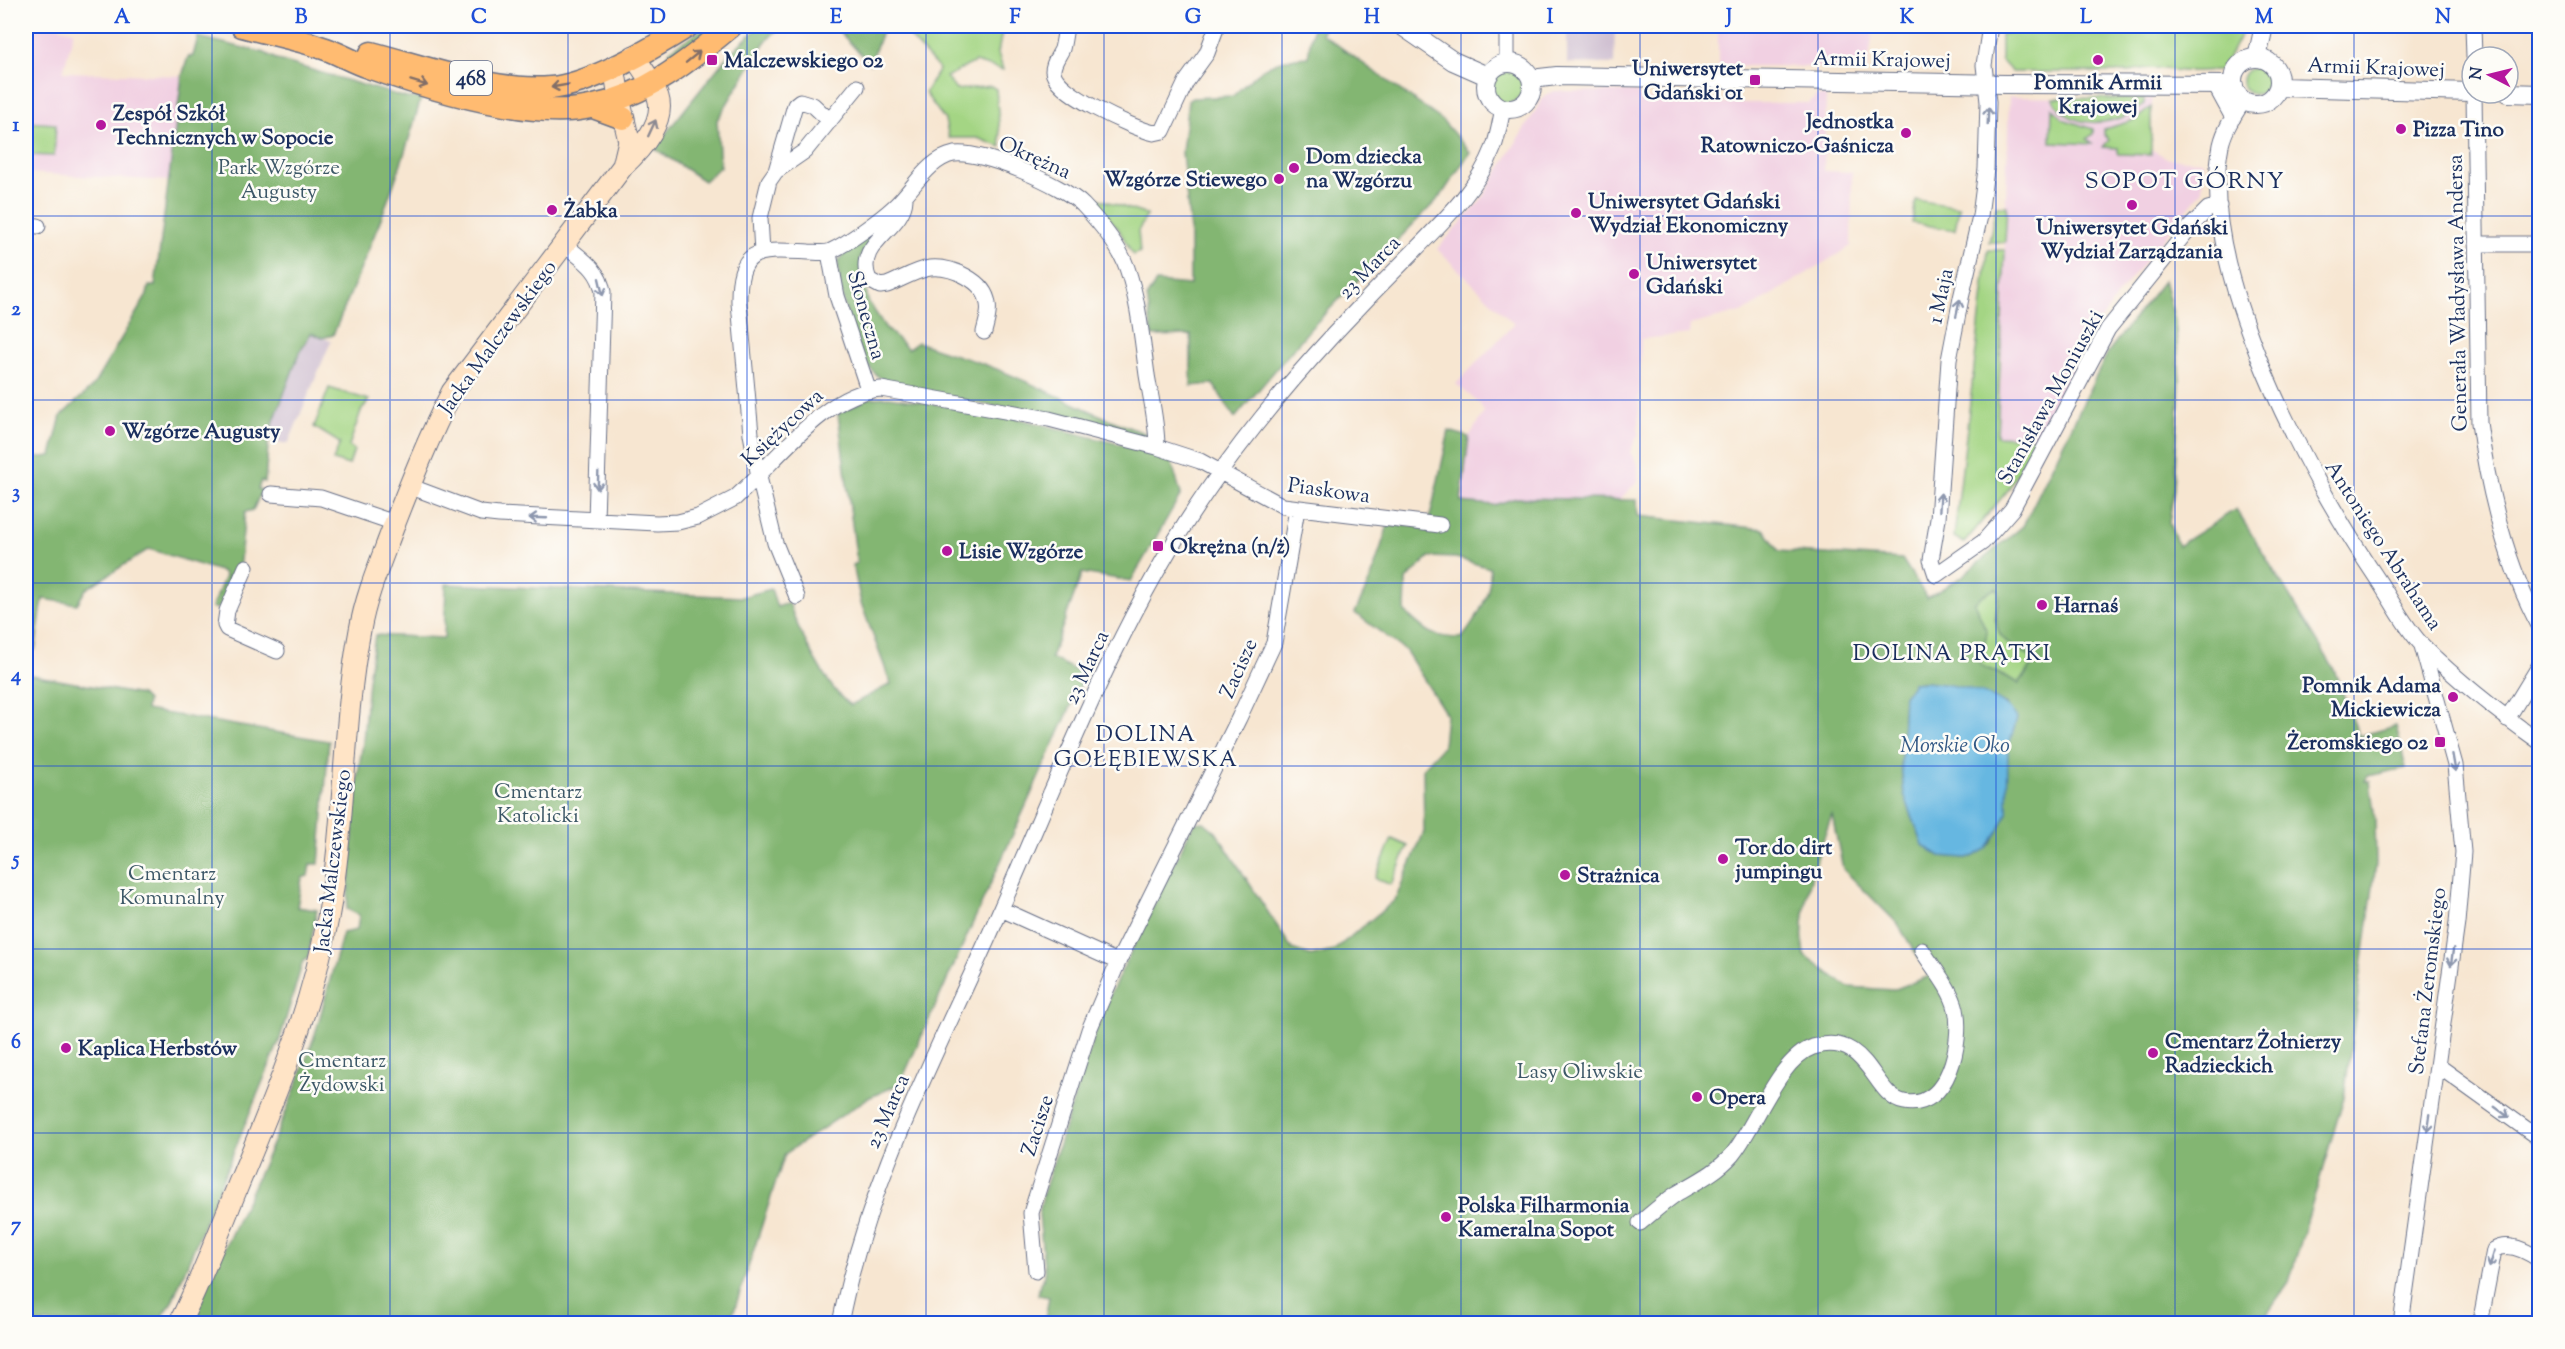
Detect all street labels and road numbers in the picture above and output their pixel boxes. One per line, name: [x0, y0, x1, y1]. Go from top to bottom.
street label: Armii Krajowej: [1813, 45, 1951, 77]
street label: Armii Krajowej: [2307, 52, 2445, 86]
road number: 468: [450, 61, 492, 95]
street label: Okrężna: [993, 130, 1076, 188]
street label: Generała Władysława Andersa: [2442, 154, 2476, 432]
street label: 23 Marca: [1332, 230, 1409, 307]
street label: Jacka Malczewskiego: [432, 255, 565, 423]
street label: 1 Maja: [1921, 266, 1963, 327]
street label: Słoneczna: [838, 268, 892, 364]
street label: Stanisława Moniuszki: [1991, 305, 2112, 491]
street label: Księżycowa: [736, 382, 831, 475]
street label: Antoniego Abrahama: [2316, 455, 2449, 637]
street label: Piaskowa: [1286, 471, 1372, 513]
street label: 23 Marca: [1058, 626, 1118, 710]
street label: Zacisze: [1213, 634, 1266, 704]
street label: Jacka Malczewskiego: [308, 768, 360, 956]
street label: Stefana Żeromskiego: [2403, 886, 2455, 1077]
street label: 23 Marca: [859, 1070, 919, 1154]
street label: Zacisze: [1015, 1091, 1063, 1160]

